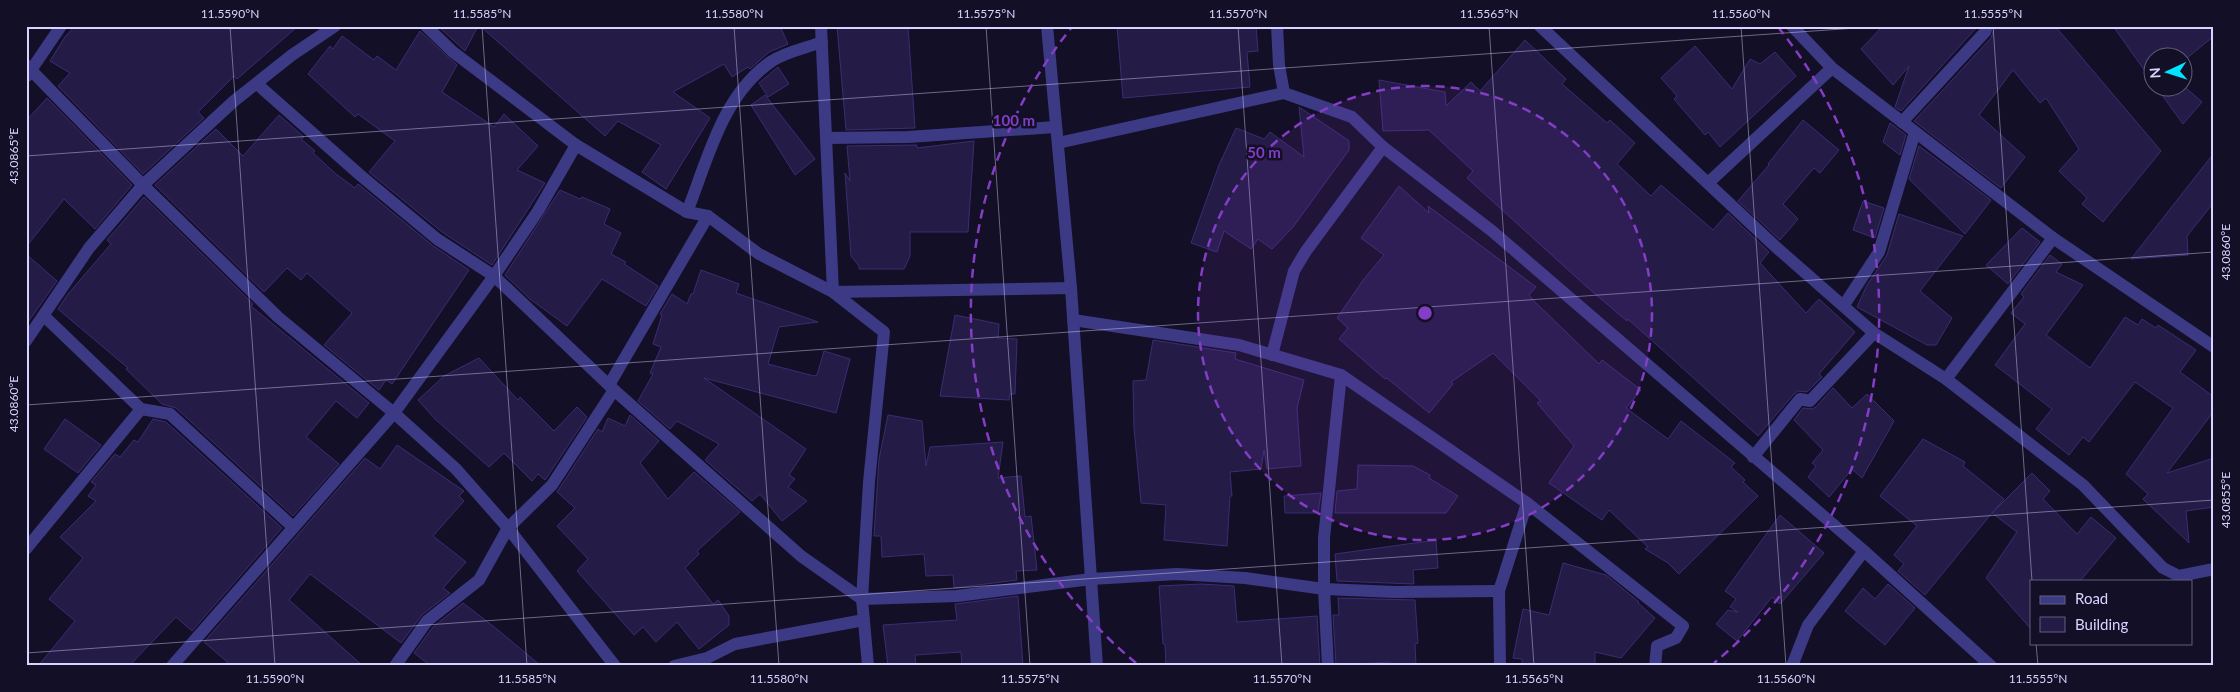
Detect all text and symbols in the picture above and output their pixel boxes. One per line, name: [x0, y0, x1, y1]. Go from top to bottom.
text: 11.5590°N: [201, 6, 259, 21]
text: 11.5585°N: [453, 6, 511, 21]
text: 11.5580°N: [705, 6, 763, 21]
text: 11.5575°N: [957, 6, 1015, 21]
text: 11.5570°N: [1209, 6, 1267, 21]
text: 11.5565°N: [1460, 6, 1518, 21]
text: 11.5560°N: [1712, 6, 1770, 21]
text: 11.5555°N: [1964, 6, 2022, 21]
north arrow: [2142, 48, 2192, 98]
text: N: [2146, 67, 2163, 79]
text: 100 m: [993, 111, 1035, 129]
text: 43.0865°E: [6, 128, 21, 184]
text: 50 m: [1247, 143, 1281, 161]
text: 43.0860°E: [2218, 224, 2233, 280]
centre of rings: [1416, 304, 1434, 322]
text: 43.0860°E: [6, 376, 21, 432]
text: 43.0855°E: [2218, 472, 2233, 528]
legend: [2030, 580, 2192, 644]
text: Road: [2075, 589, 2108, 607]
text: Building: [2075, 615, 2128, 633]
text: 11.5590°N: [246, 671, 304, 686]
text: 11.5585°N: [498, 671, 556, 686]
text: 11.5580°N: [750, 671, 808, 686]
text: 11.5575°N: [1001, 671, 1059, 686]
text: 11.5570°N: [1253, 671, 1311, 686]
text: 11.5565°N: [1505, 671, 1563, 686]
text: 11.5560°N: [1757, 671, 1815, 686]
text: 11.5555°N: [2009, 671, 2067, 686]

